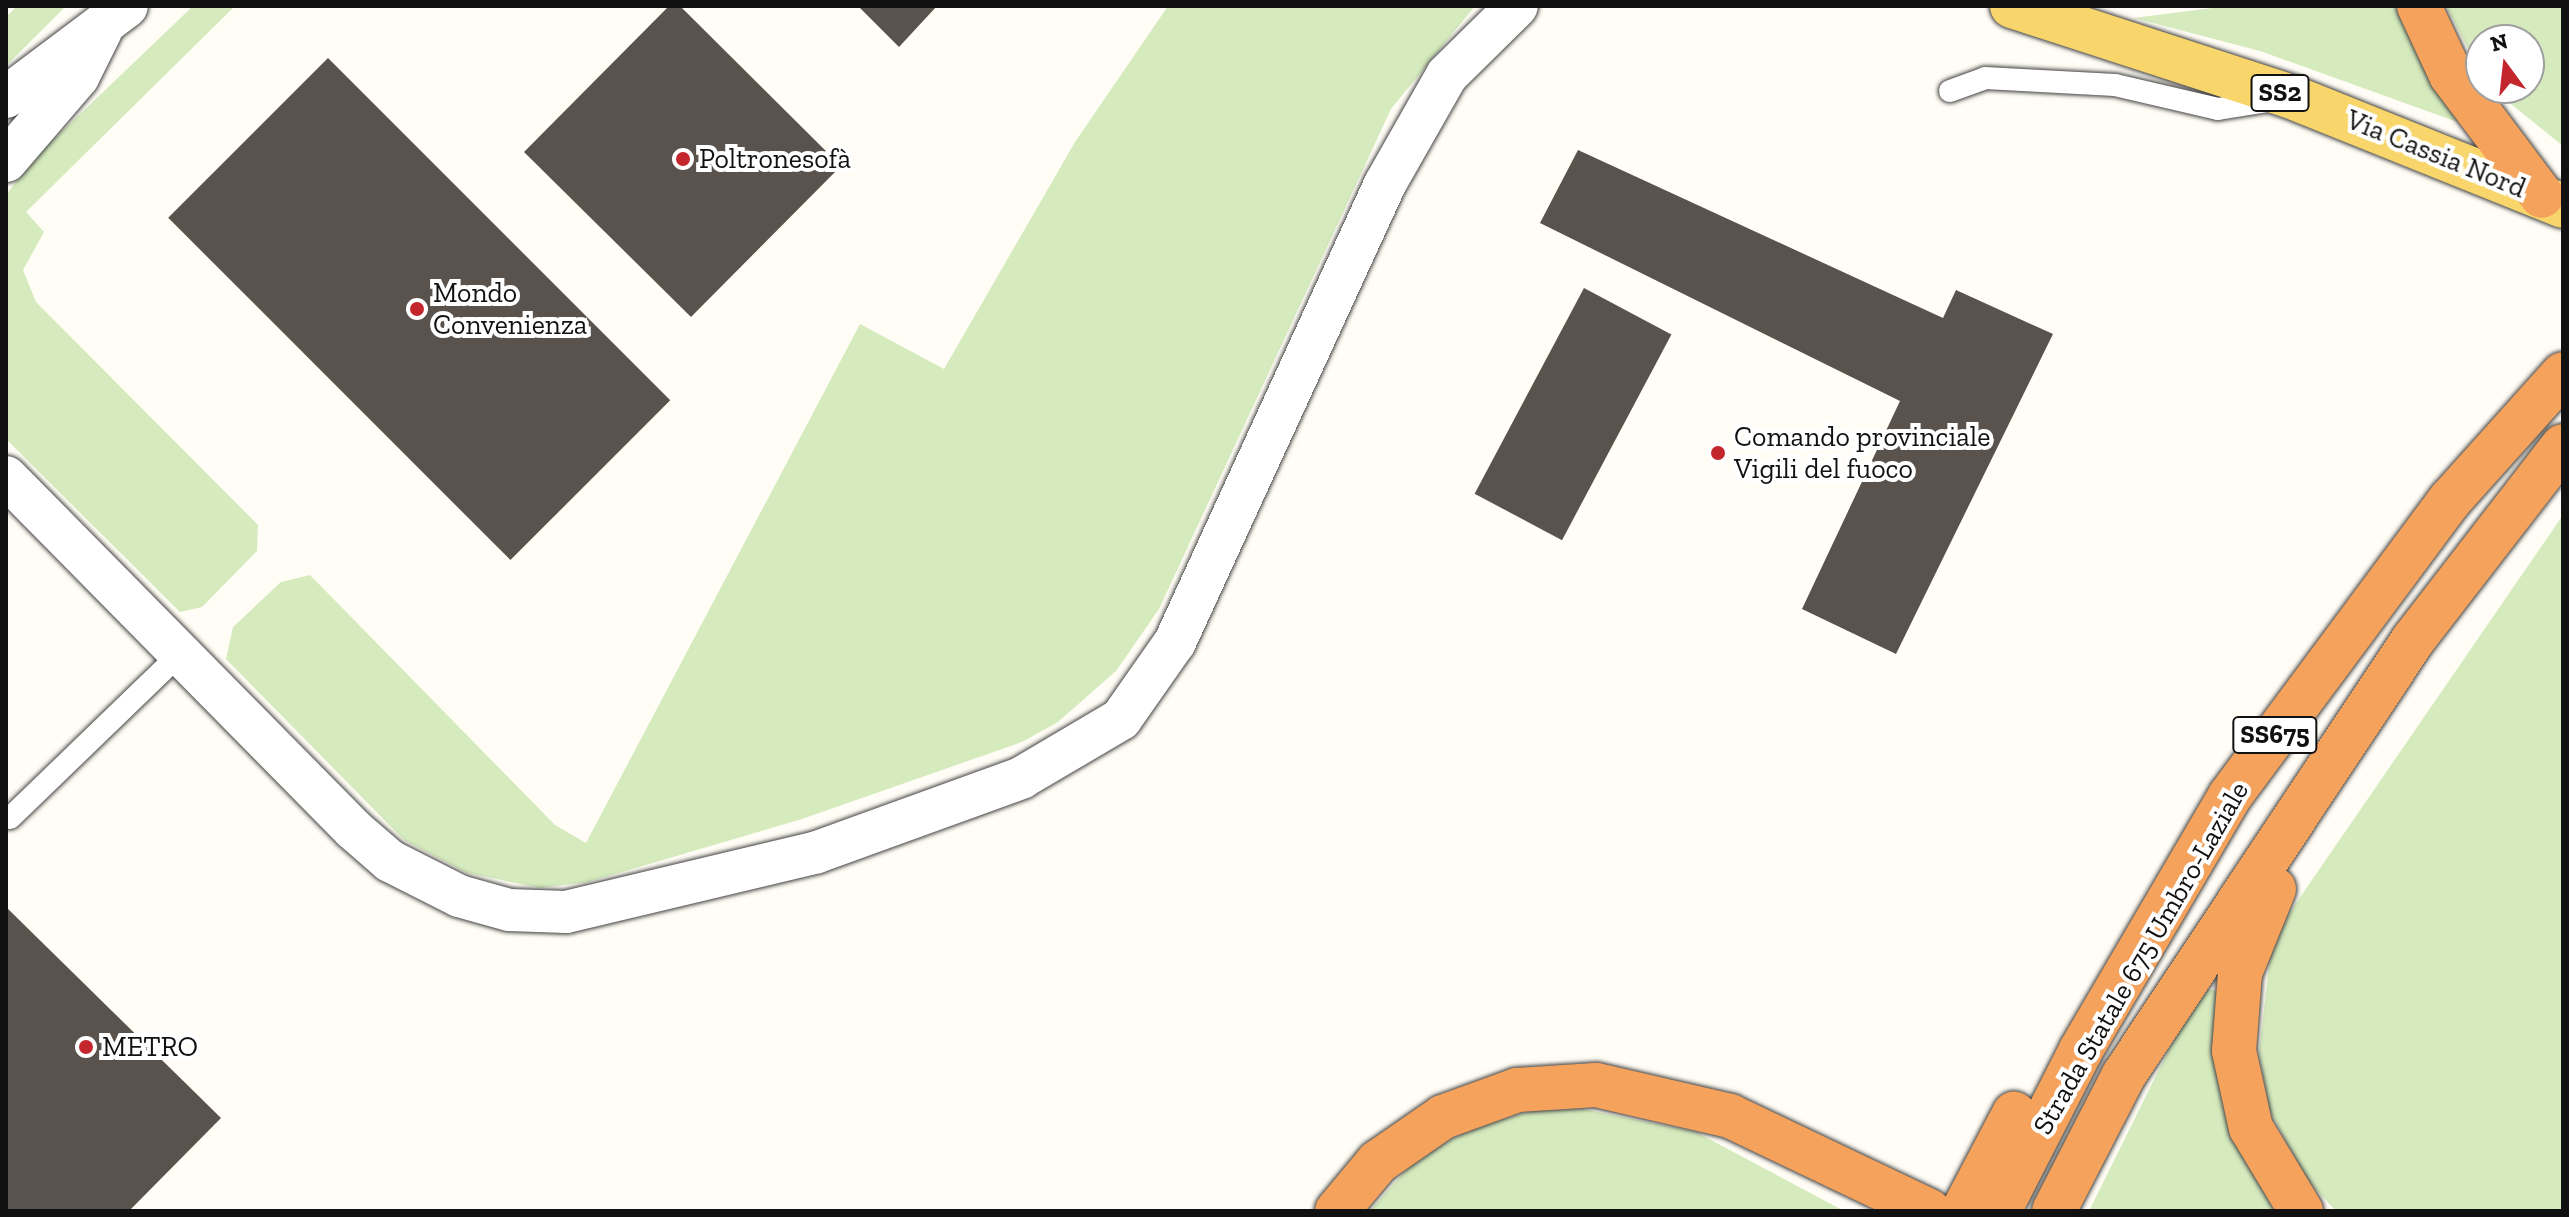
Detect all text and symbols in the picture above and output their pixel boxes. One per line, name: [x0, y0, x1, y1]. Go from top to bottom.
north arrow: [2465, 24, 2545, 104]
text: N: [2488, 27, 2511, 57]
road number: SS2: [2250, 71, 2310, 115]
street label: Via Cassia Nord: [2341, 103, 2531, 205]
place label: Poltronesofà: [699, 142, 851, 176]
marker: Poltronesofà: [674, 150, 692, 168]
place label: Mondo Convenienza: [433, 276, 587, 342]
marker: Mondo Convenienza: [408, 300, 426, 318]
place label: Comando provinciale Vigili del fuoco: [1734, 420, 1990, 486]
marker: Comando provinciale Vigili del fuoco: [1709, 444, 1727, 462]
road number: SS675: [2231, 713, 2319, 757]
street label: Strada Statale 675 Umbro-Laziale: [2026, 776, 2256, 1140]
place label: METRO: [102, 1030, 198, 1064]
marker: METRO: [77, 1038, 95, 1056]

